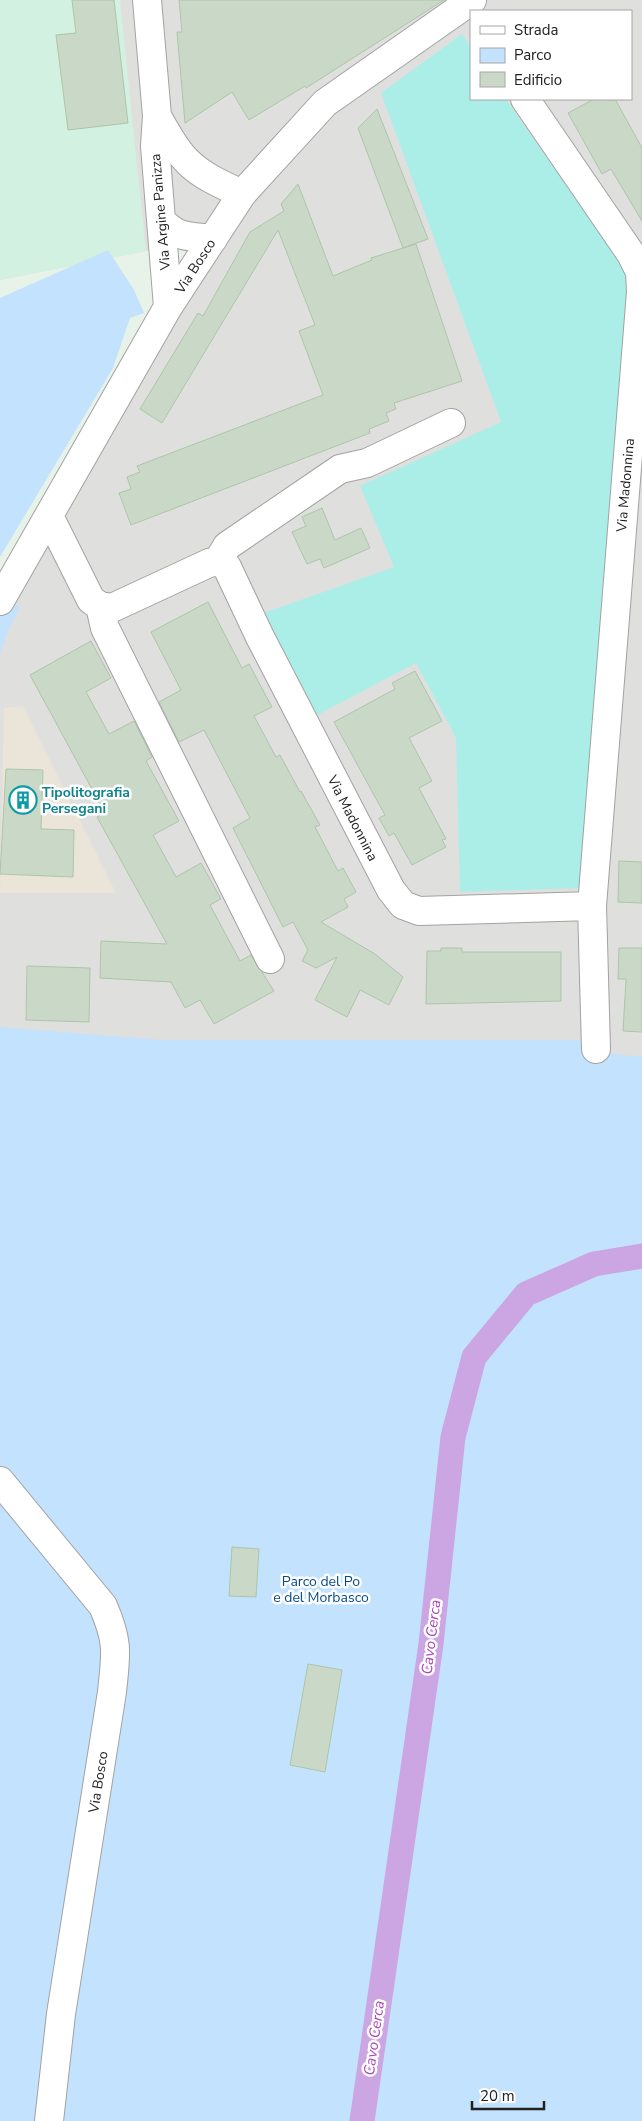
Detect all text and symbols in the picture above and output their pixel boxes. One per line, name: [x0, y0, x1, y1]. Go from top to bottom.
legend: [470, 10, 632, 100]
text: Strada: [514, 20, 558, 40]
text: Parco: [514, 45, 552, 65]
text: Edificio: [514, 70, 562, 90]
street label: Via Argine Panizza: [146, 153, 175, 272]
street label: Via Bosco: [170, 235, 220, 298]
street label: Via Madonnina: [612, 438, 639, 534]
street label: Via Madonnina: [322, 771, 382, 864]
place label: Tipolitografia Persegani: [42, 783, 130, 818]
building icon: Tipolitografia Persegani: [8, 785, 38, 815]
park label: Parco del Po e del Morbasco: [273, 1572, 369, 1607]
water label: Cavo Cerca: [416, 1598, 446, 1676]
street label: Via Bosco: [84, 1750, 113, 1815]
water label: Cavo Cerca: [359, 1999, 389, 2077]
scale bar: [472, 2078, 544, 2110]
text: 20 m: [480, 2086, 515, 2106]

